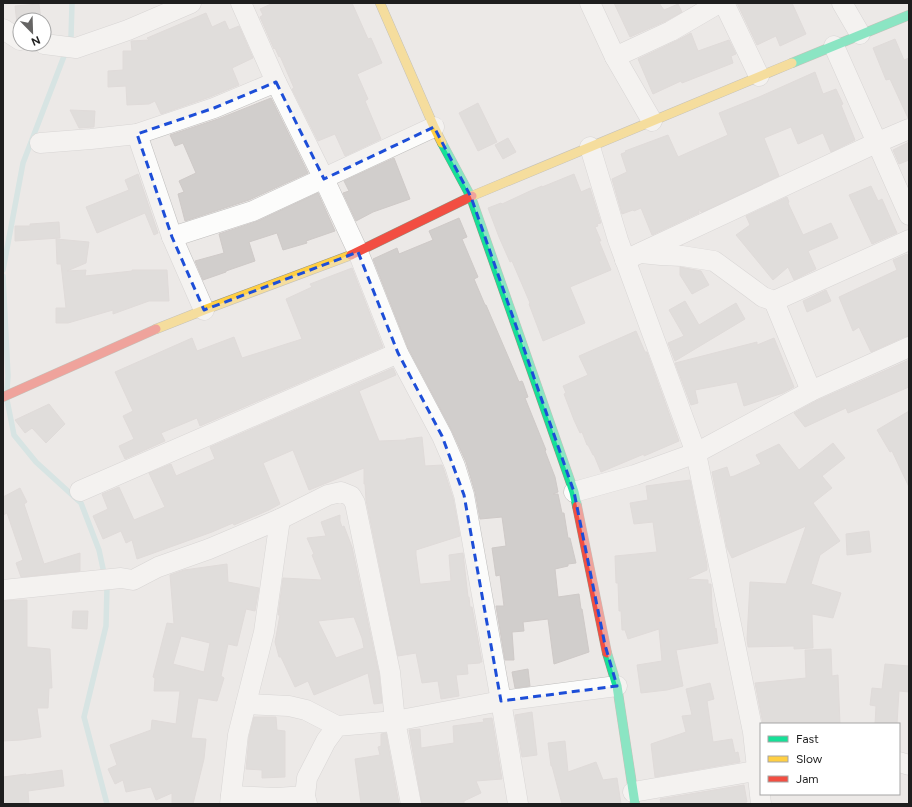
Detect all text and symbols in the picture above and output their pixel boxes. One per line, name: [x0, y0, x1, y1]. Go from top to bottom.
north arrow: [12, 12, 52, 52]
text: N: [29, 33, 42, 48]
legend: [760, 723, 900, 795]
text: Fast: [796, 732, 819, 746]
text: Slow: [796, 752, 823, 766]
text: Jam: [796, 772, 819, 786]

